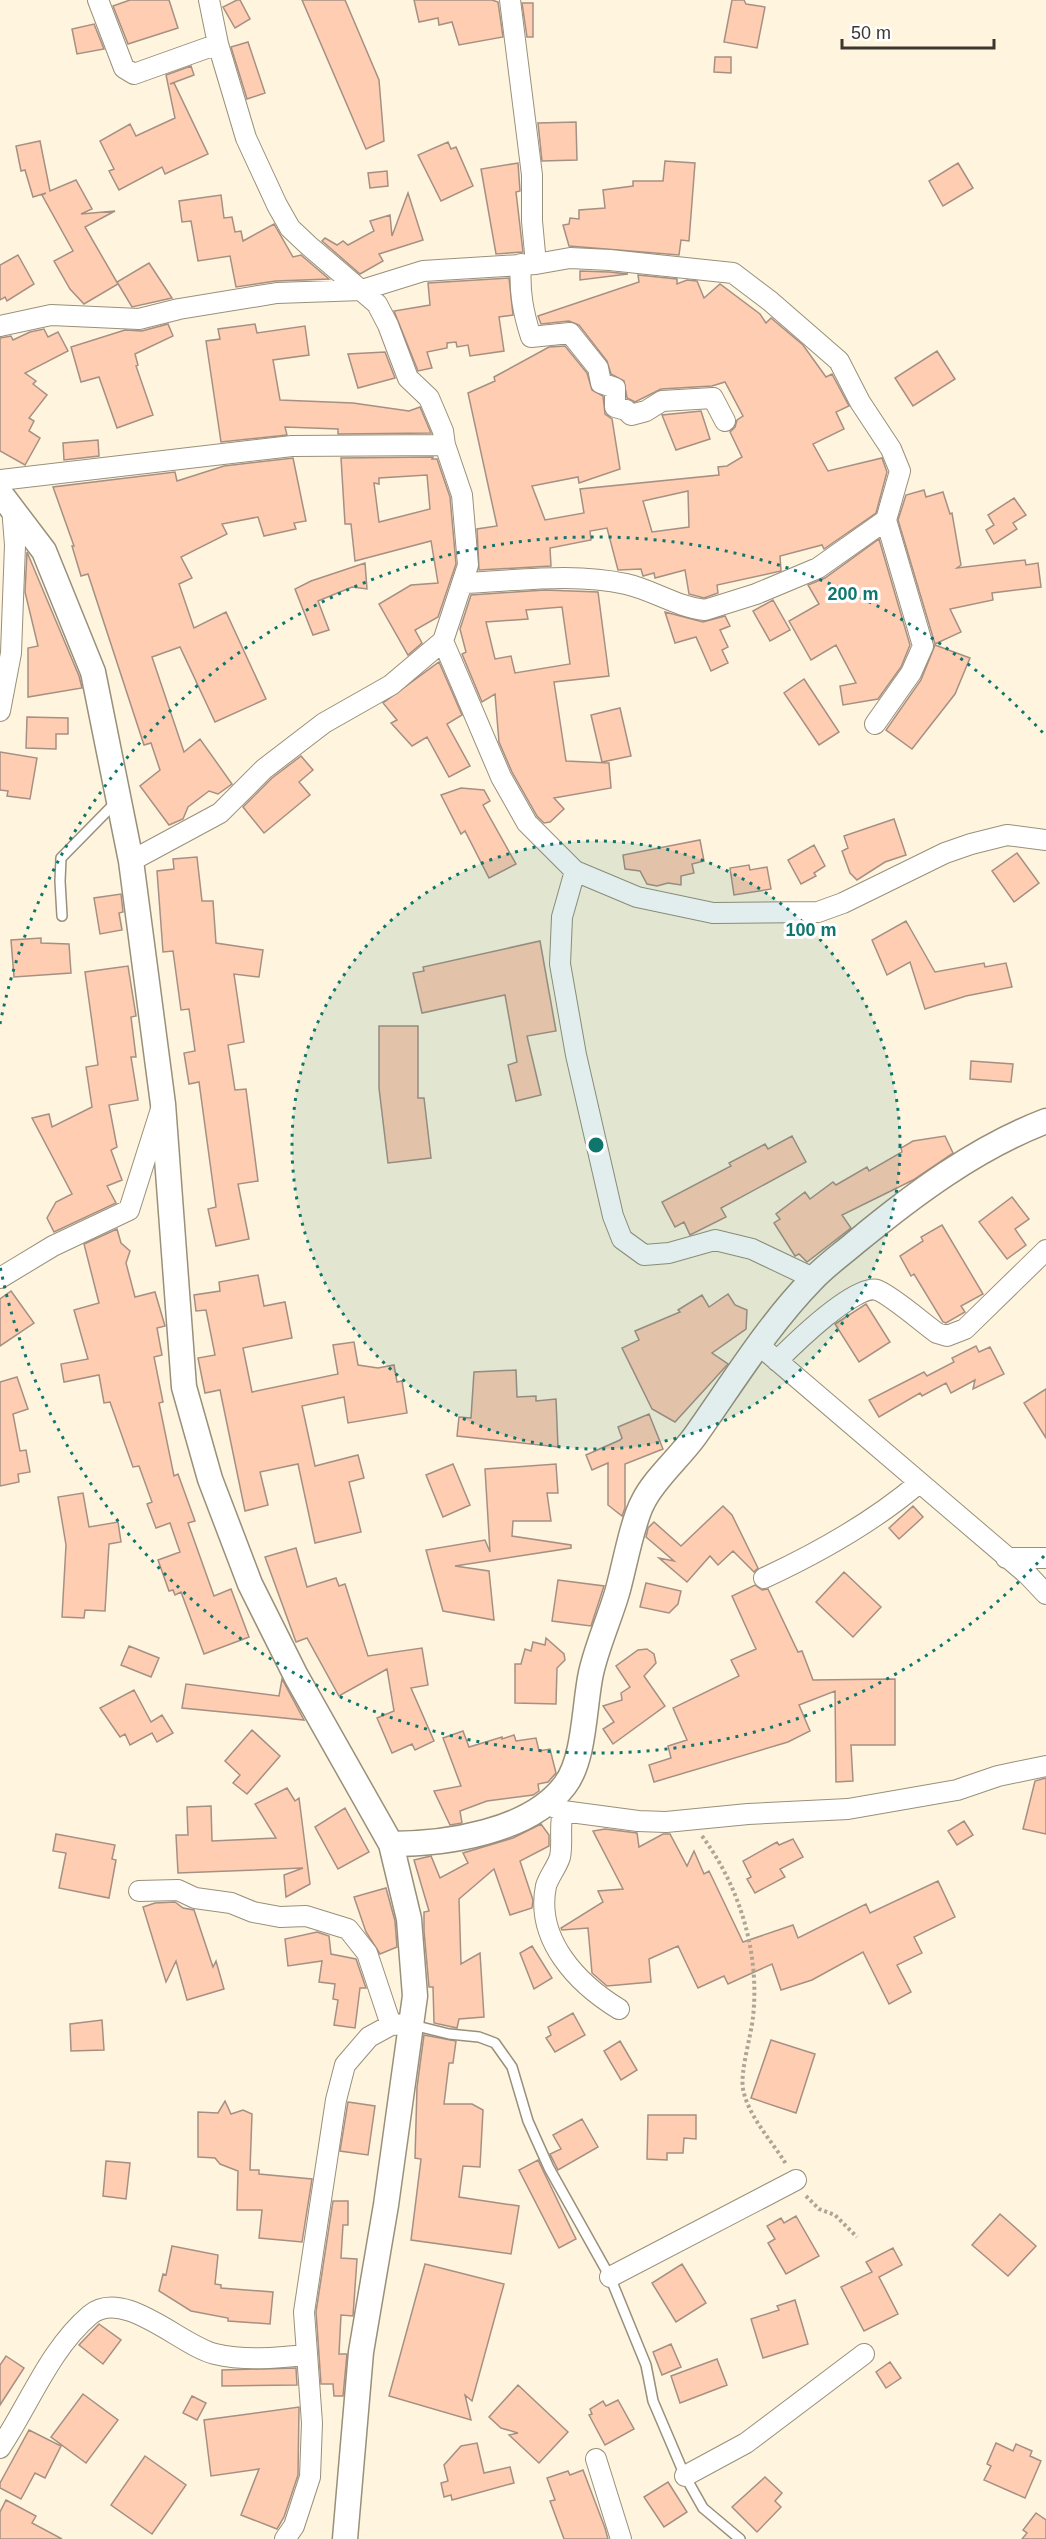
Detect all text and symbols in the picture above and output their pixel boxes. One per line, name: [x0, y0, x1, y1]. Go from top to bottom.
scale bar: [842, 12, 994, 50]
text: 50 m: [851, 23, 891, 43]
text: 200 m: [827, 584, 879, 604]
text: 100 m: [785, 920, 837, 940]
centre of rings: [586, 1135, 606, 1155]

